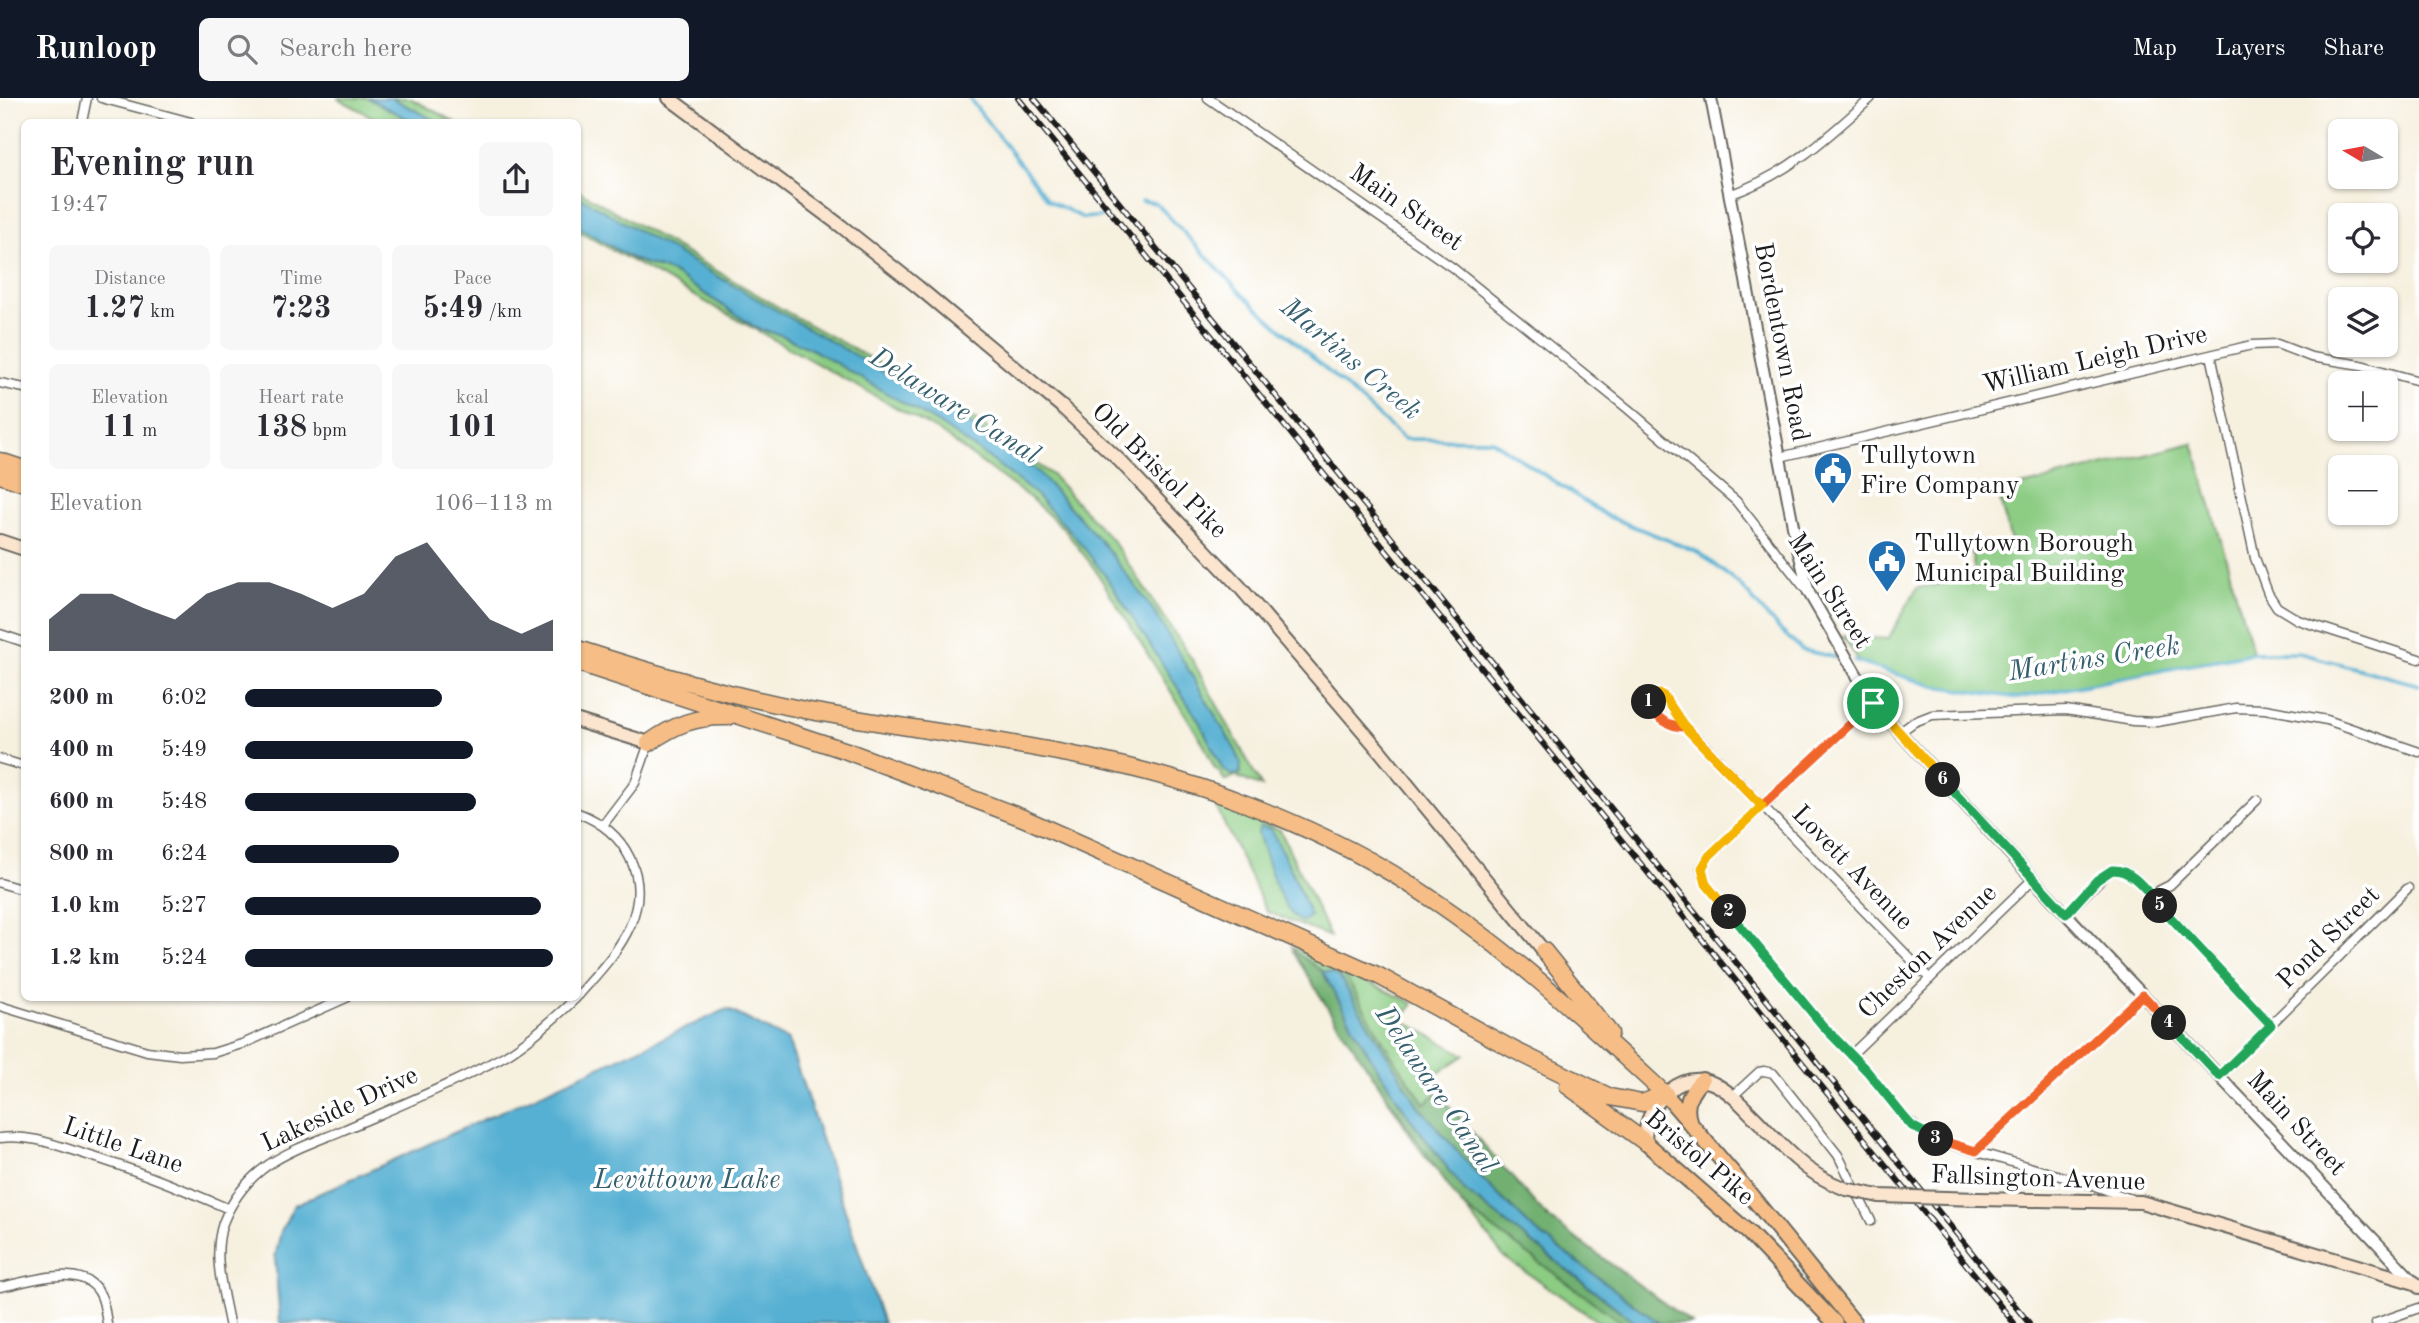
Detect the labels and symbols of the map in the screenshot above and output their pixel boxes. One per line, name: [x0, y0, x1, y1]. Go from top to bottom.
north arrow: [2328, 119, 2398, 189]
street label: Main Street: [1345, 160, 1467, 256]
street label: Bordentown Road: [1749, 240, 1813, 444]
water label: Martins Creek: [1274, 293, 1425, 426]
street label: William Leigh Drive: [1980, 321, 2210, 399]
water label: Delaware Canal: [863, 343, 1044, 471]
street label: Old Bristol Pike: [1086, 398, 1232, 544]
place label: Tullytown Fire Company: [1860, 443, 2020, 499]
public building icon: Tullytown Fire Company: [1812, 450, 1854, 505]
street label: Main Street: [1782, 529, 1876, 653]
place label: Tullytown Borough Municipal Building: [1914, 531, 2134, 587]
public building icon: Tullytown Borough Municipal Building: [1866, 538, 1908, 593]
water label: Martins Creek: [2005, 633, 2182, 688]
pin: [1843, 673, 1903, 733]
pin: 1: [1632, 684, 1666, 720]
pin: 6: [1926, 762, 1960, 798]
street label: Lovett Avenue: [1786, 801, 1918, 935]
street label: Cheston Avenue: [1854, 880, 2002, 1024]
street label: Pond Street: [2273, 882, 2385, 994]
pin: 5: [2142, 888, 2178, 924]
pin: 2: [1712, 894, 1746, 930]
water label: Delaware Canal: [1368, 1001, 1501, 1179]
pin: 4: [2152, 1006, 2186, 1040]
street label: Lakeside Drive: [258, 1062, 422, 1158]
street label: Main Street: [2242, 1067, 2350, 1181]
street label: Bristol Pike: [1640, 1105, 1758, 1211]
street label: Little Lane: [60, 1113, 186, 1179]
pin: 3: [1918, 1122, 1954, 1156]
street label: Fallsington Avenue: [1930, 1162, 2146, 1196]
water label: Levittown Lake: [592, 1167, 781, 1195]

